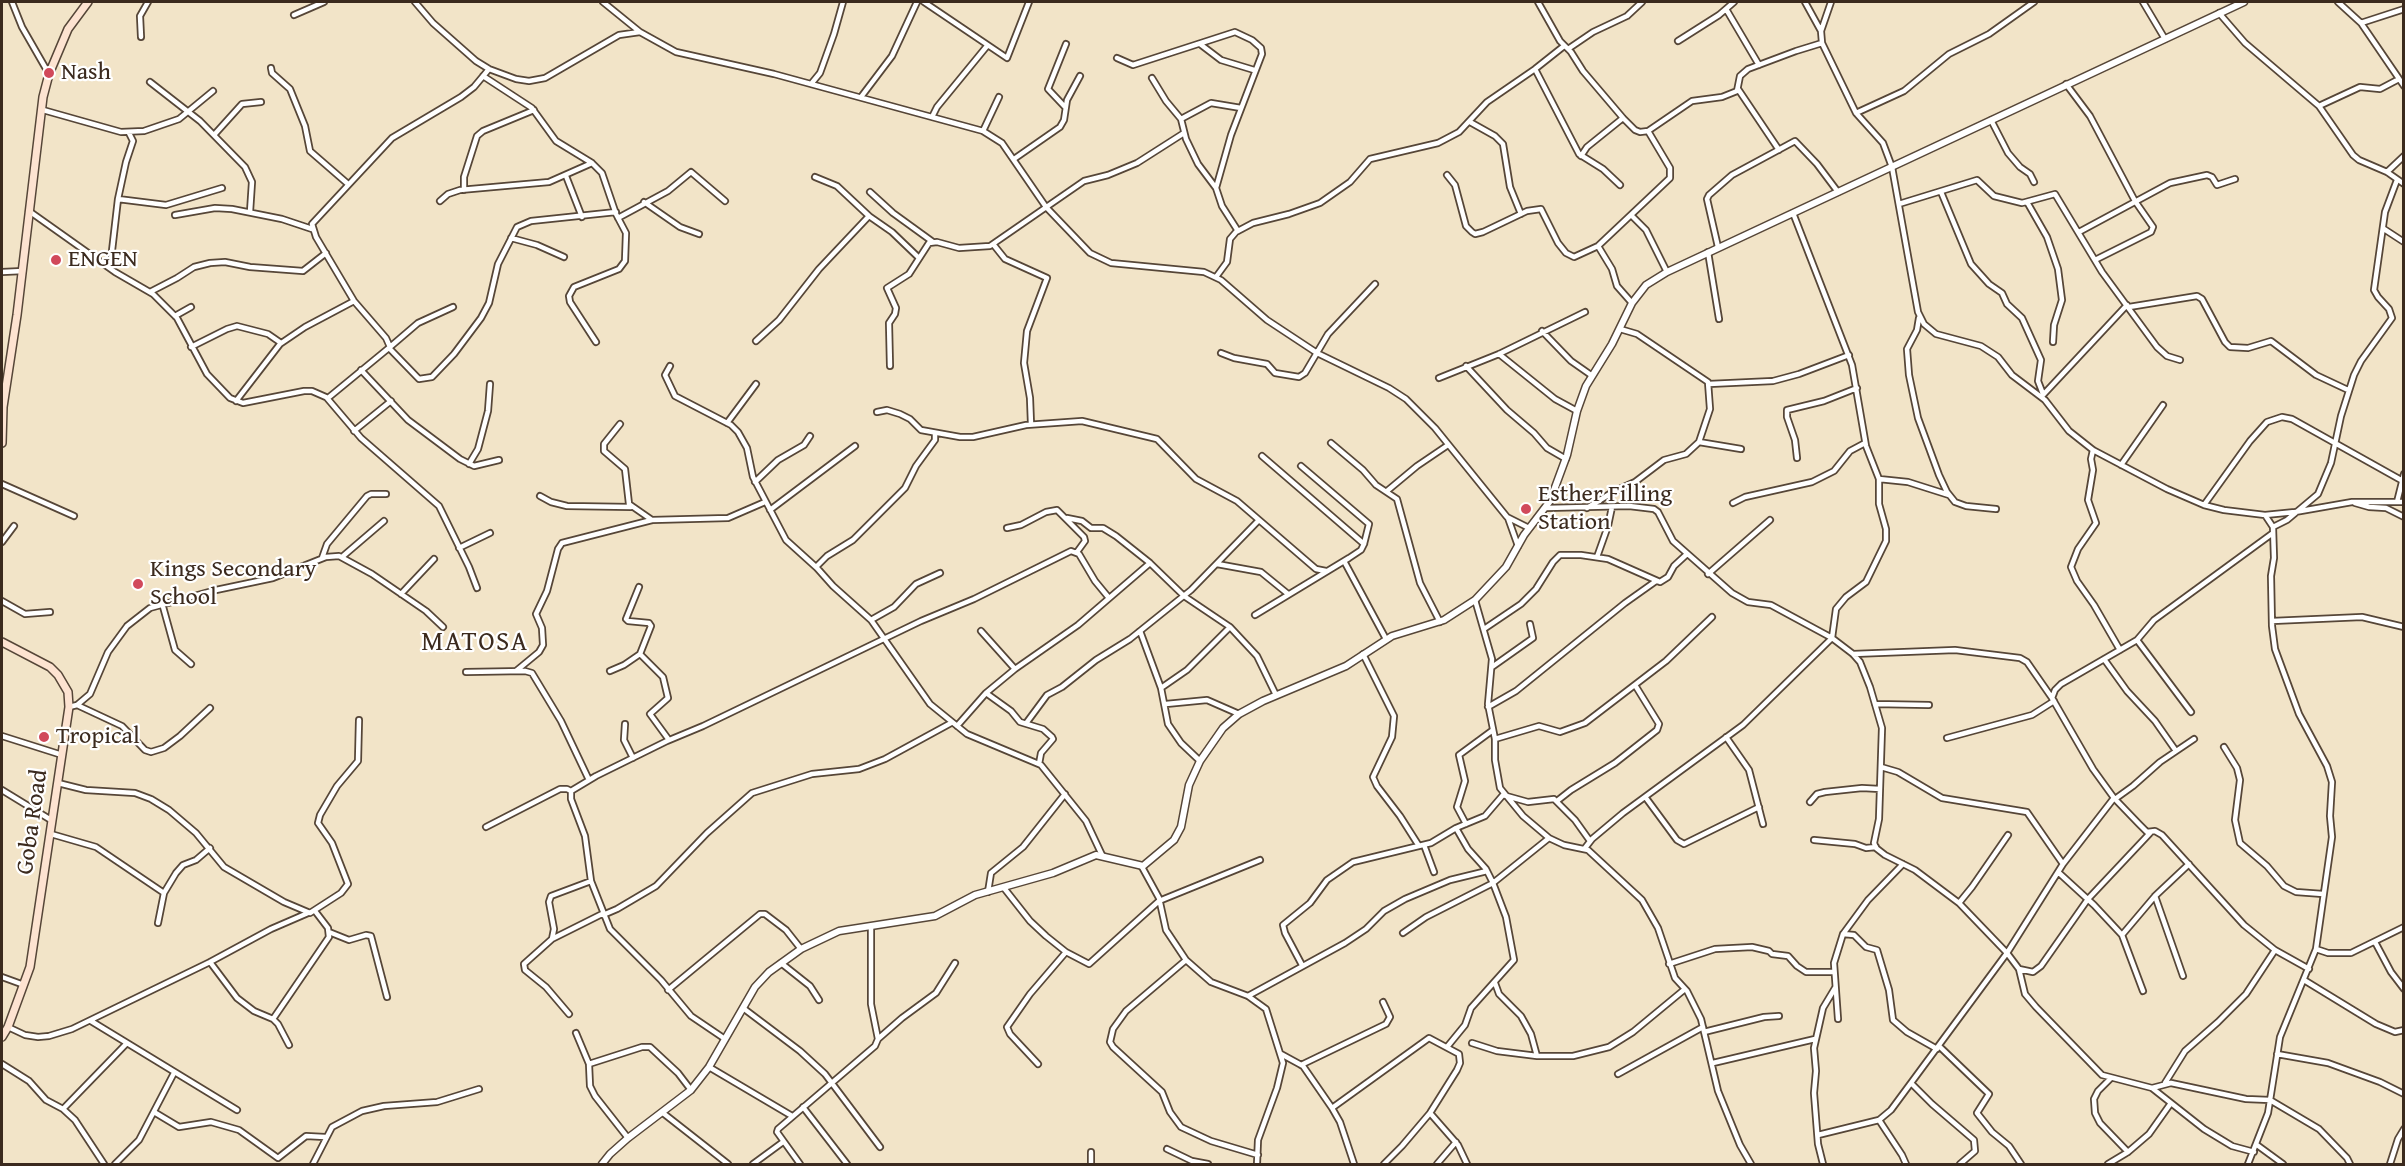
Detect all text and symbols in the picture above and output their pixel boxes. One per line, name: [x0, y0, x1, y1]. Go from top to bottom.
place label: Nash: [61, 59, 111, 87]
marker: Nash: [42, 66, 56, 80]
place label: ENGEN: [68, 246, 138, 274]
marker: ENGEN: [49, 253, 63, 267]
place label: Esther Filling Station: [1538, 481, 1672, 537]
marker: Esther Filling Station: [1519, 502, 1533, 516]
place label: Kings Secondary School: [150, 556, 317, 612]
marker: Kings Secondary School: [131, 577, 145, 591]
district label: MATOSA: [421, 627, 529, 659]
place label: Tropical: [56, 723, 140, 751]
marker: Tropical: [37, 730, 51, 744]
street label: Goba Road: [11, 768, 55, 876]

